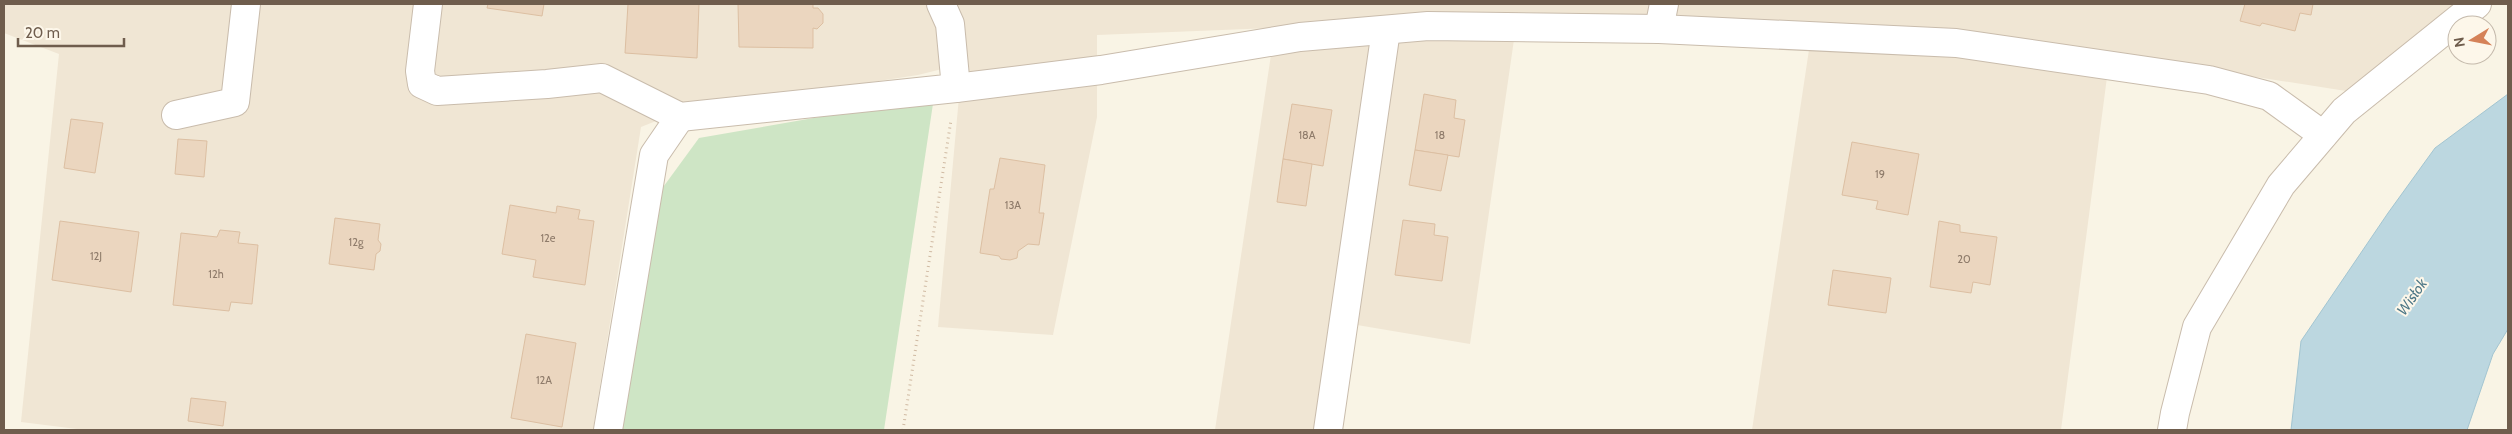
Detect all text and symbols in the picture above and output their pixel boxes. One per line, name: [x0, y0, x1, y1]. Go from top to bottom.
scale bar: [18, 15, 124, 47]
north arrow: [2447, 15, 2497, 65]
text: 20 m: [25, 24, 60, 42]
text: N: [2449, 36, 2469, 49]
house number: 18A: [1298, 128, 1316, 142]
house number: 18: [1435, 128, 1445, 142]
house number: 19: [1875, 167, 1885, 181]
house number: 13A: [1005, 198, 1021, 212]
house number: 12e: [541, 231, 556, 245]
house number: 12g: [349, 235, 364, 249]
house number: 12J: [90, 249, 102, 263]
house number: 20: [1957, 252, 1971, 266]
house number: 12h: [208, 267, 224, 281]
water label: Wisłok: [2393, 275, 2431, 319]
house number: 12A: [536, 373, 552, 387]

